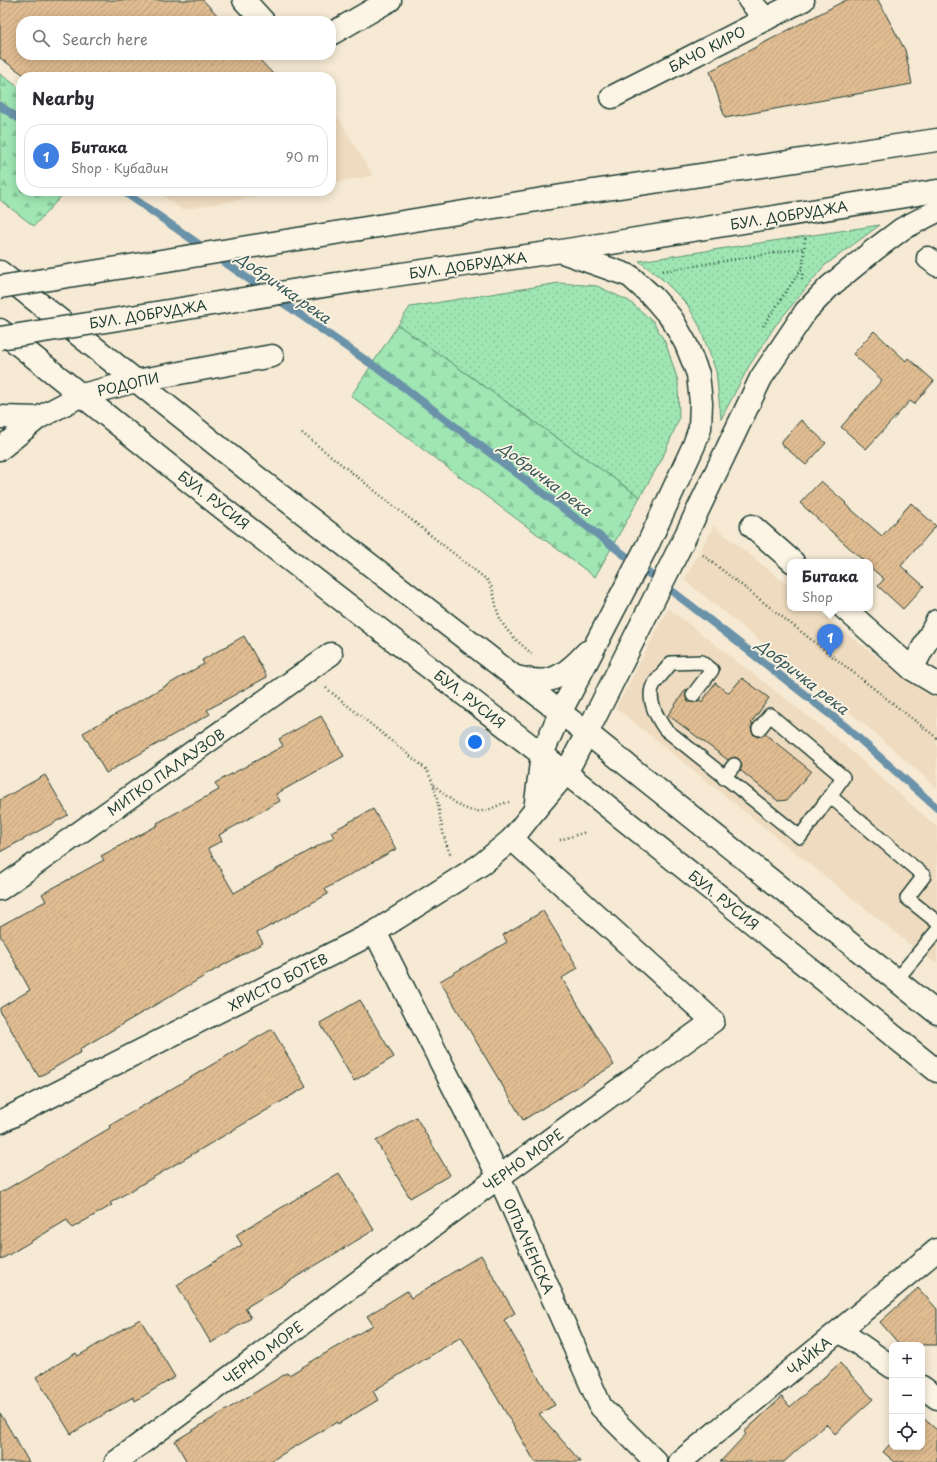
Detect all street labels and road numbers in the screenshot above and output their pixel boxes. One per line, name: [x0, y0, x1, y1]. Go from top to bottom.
street label: БАЧО КИРО: [665, 21, 749, 77]
street label: БУЛ. ДОБРУДЖА: [729, 195, 849, 235]
street label: БУЛ. ДОБРУДЖА: [408, 246, 528, 284]
street label: БУЛ. ДОБРУДЖА: [88, 294, 208, 334]
street label: РОДОПИ: [95, 367, 161, 401]
street label: БУЛ. РУСИЯ: [174, 466, 254, 534]
street label: БУЛ. РУСИЯ: [430, 665, 510, 733]
street label: МИТКО ПАЛАУЗОВ: [103, 723, 229, 821]
street label: БУЛ. РУСИЯ: [684, 865, 764, 935]
street label: ХРИСТО БОТЕВ: [225, 948, 331, 1016]
street label: ЧЕРНО МОРЕ: [478, 1123, 568, 1197]
street label: ОПЪЛЧЕНСКА: [498, 1195, 560, 1298]
street label: ЧЕРНО МОРЕ: [219, 1316, 308, 1390]
street label: ЧАЙКА: [782, 1331, 836, 1380]

